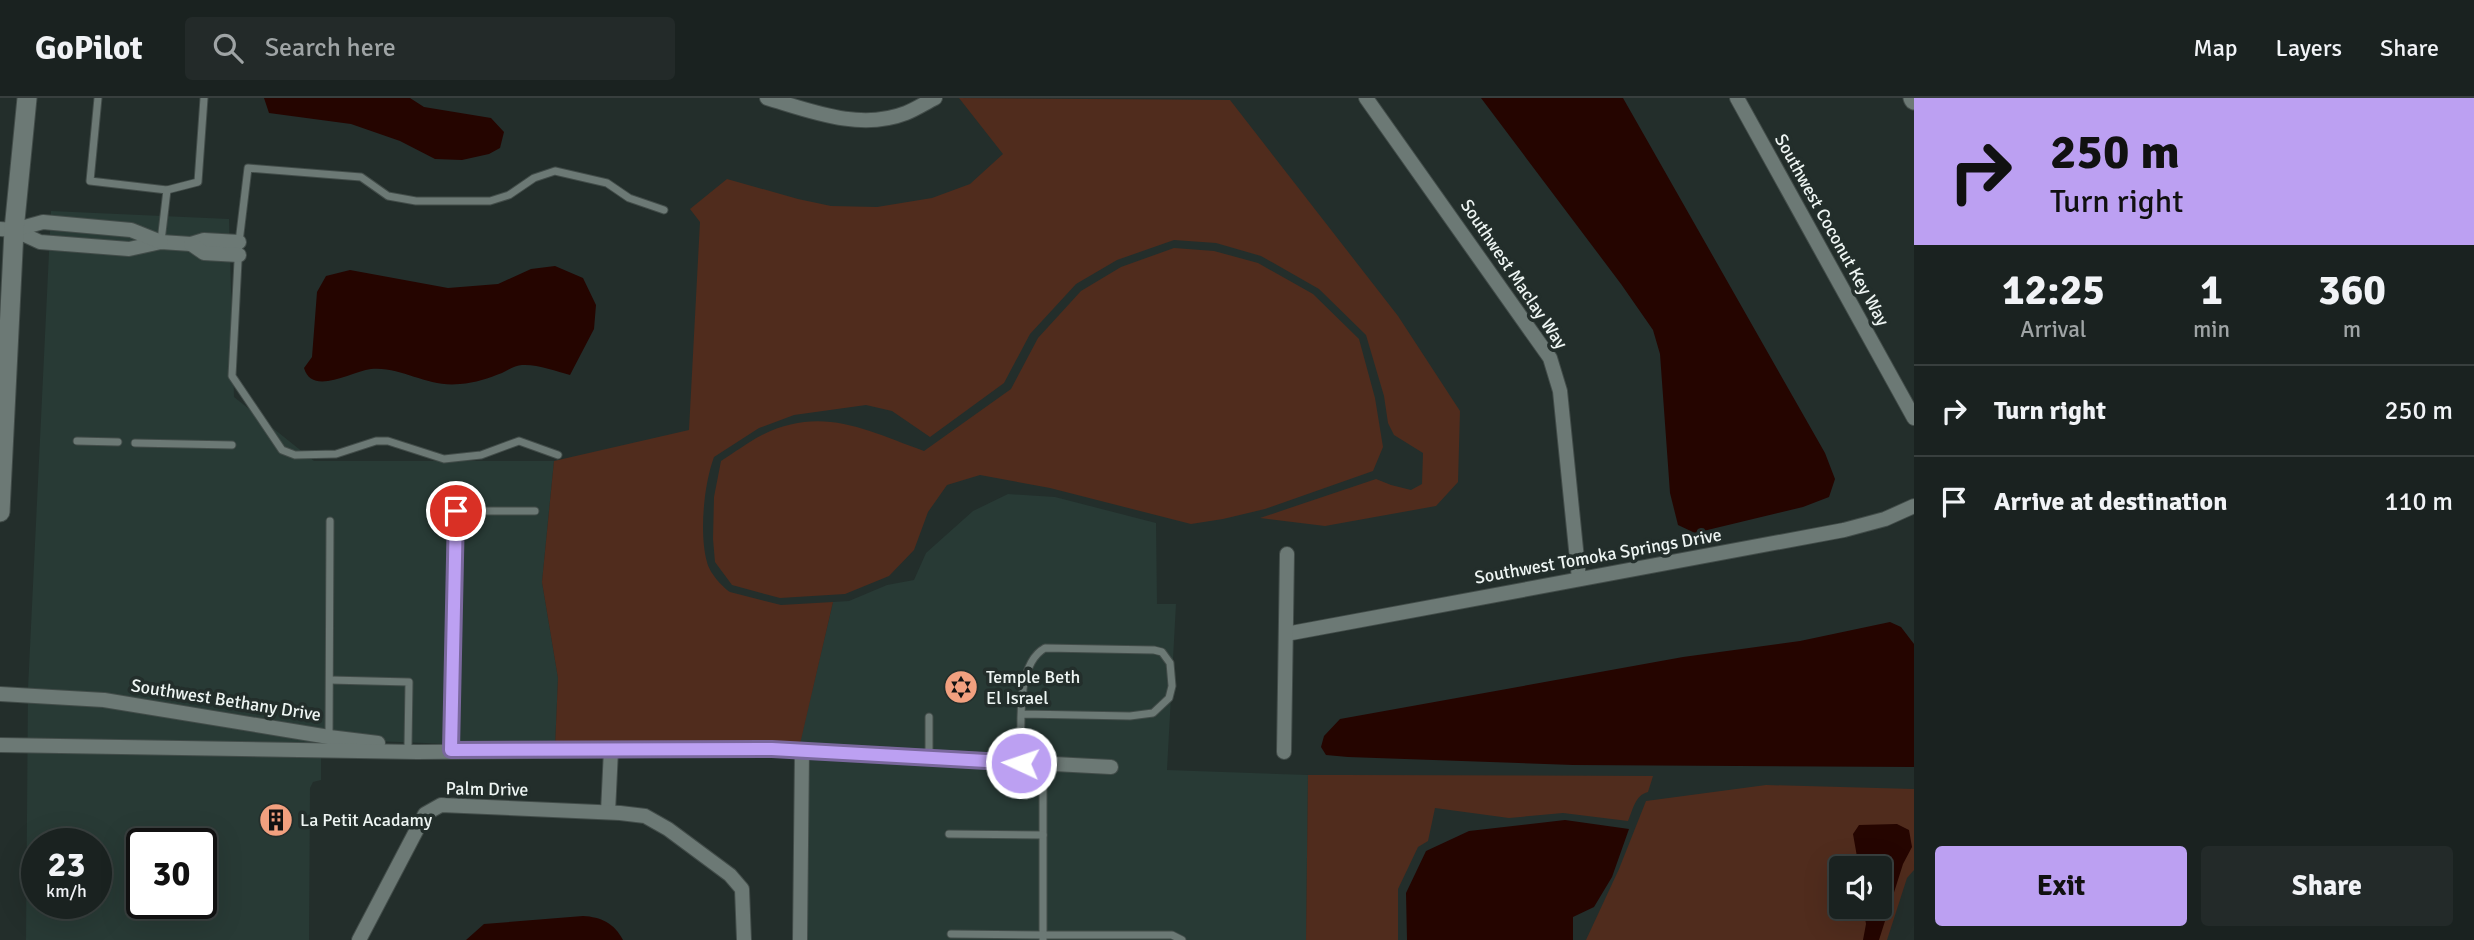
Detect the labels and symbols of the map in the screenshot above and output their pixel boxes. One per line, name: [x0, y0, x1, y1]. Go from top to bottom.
street label: Southwest Coconut Key Way: [1770, 130, 1894, 330]
street label: Southwest Maclay Way: [1456, 195, 1573, 353]
pin: [426, 481, 486, 541]
street label: Southwest Tomoka Springs Drive: [1473, 523, 1723, 589]
place label: Temple Beth El Israel: [986, 666, 1080, 709]
synagogue icon: Temple Beth El Israel: [942, 668, 980, 706]
street label: Southwest Bethany Drive: [129, 674, 323, 726]
position arrow: [984, 726, 1058, 800]
street label: Palm Drive: [445, 777, 529, 801]
building icon: La Petit Acadamy: [257, 801, 295, 839]
place label: La Petit Acadamy: [300, 809, 433, 831]
speed limit sign: 30: [126, 828, 217, 919]

